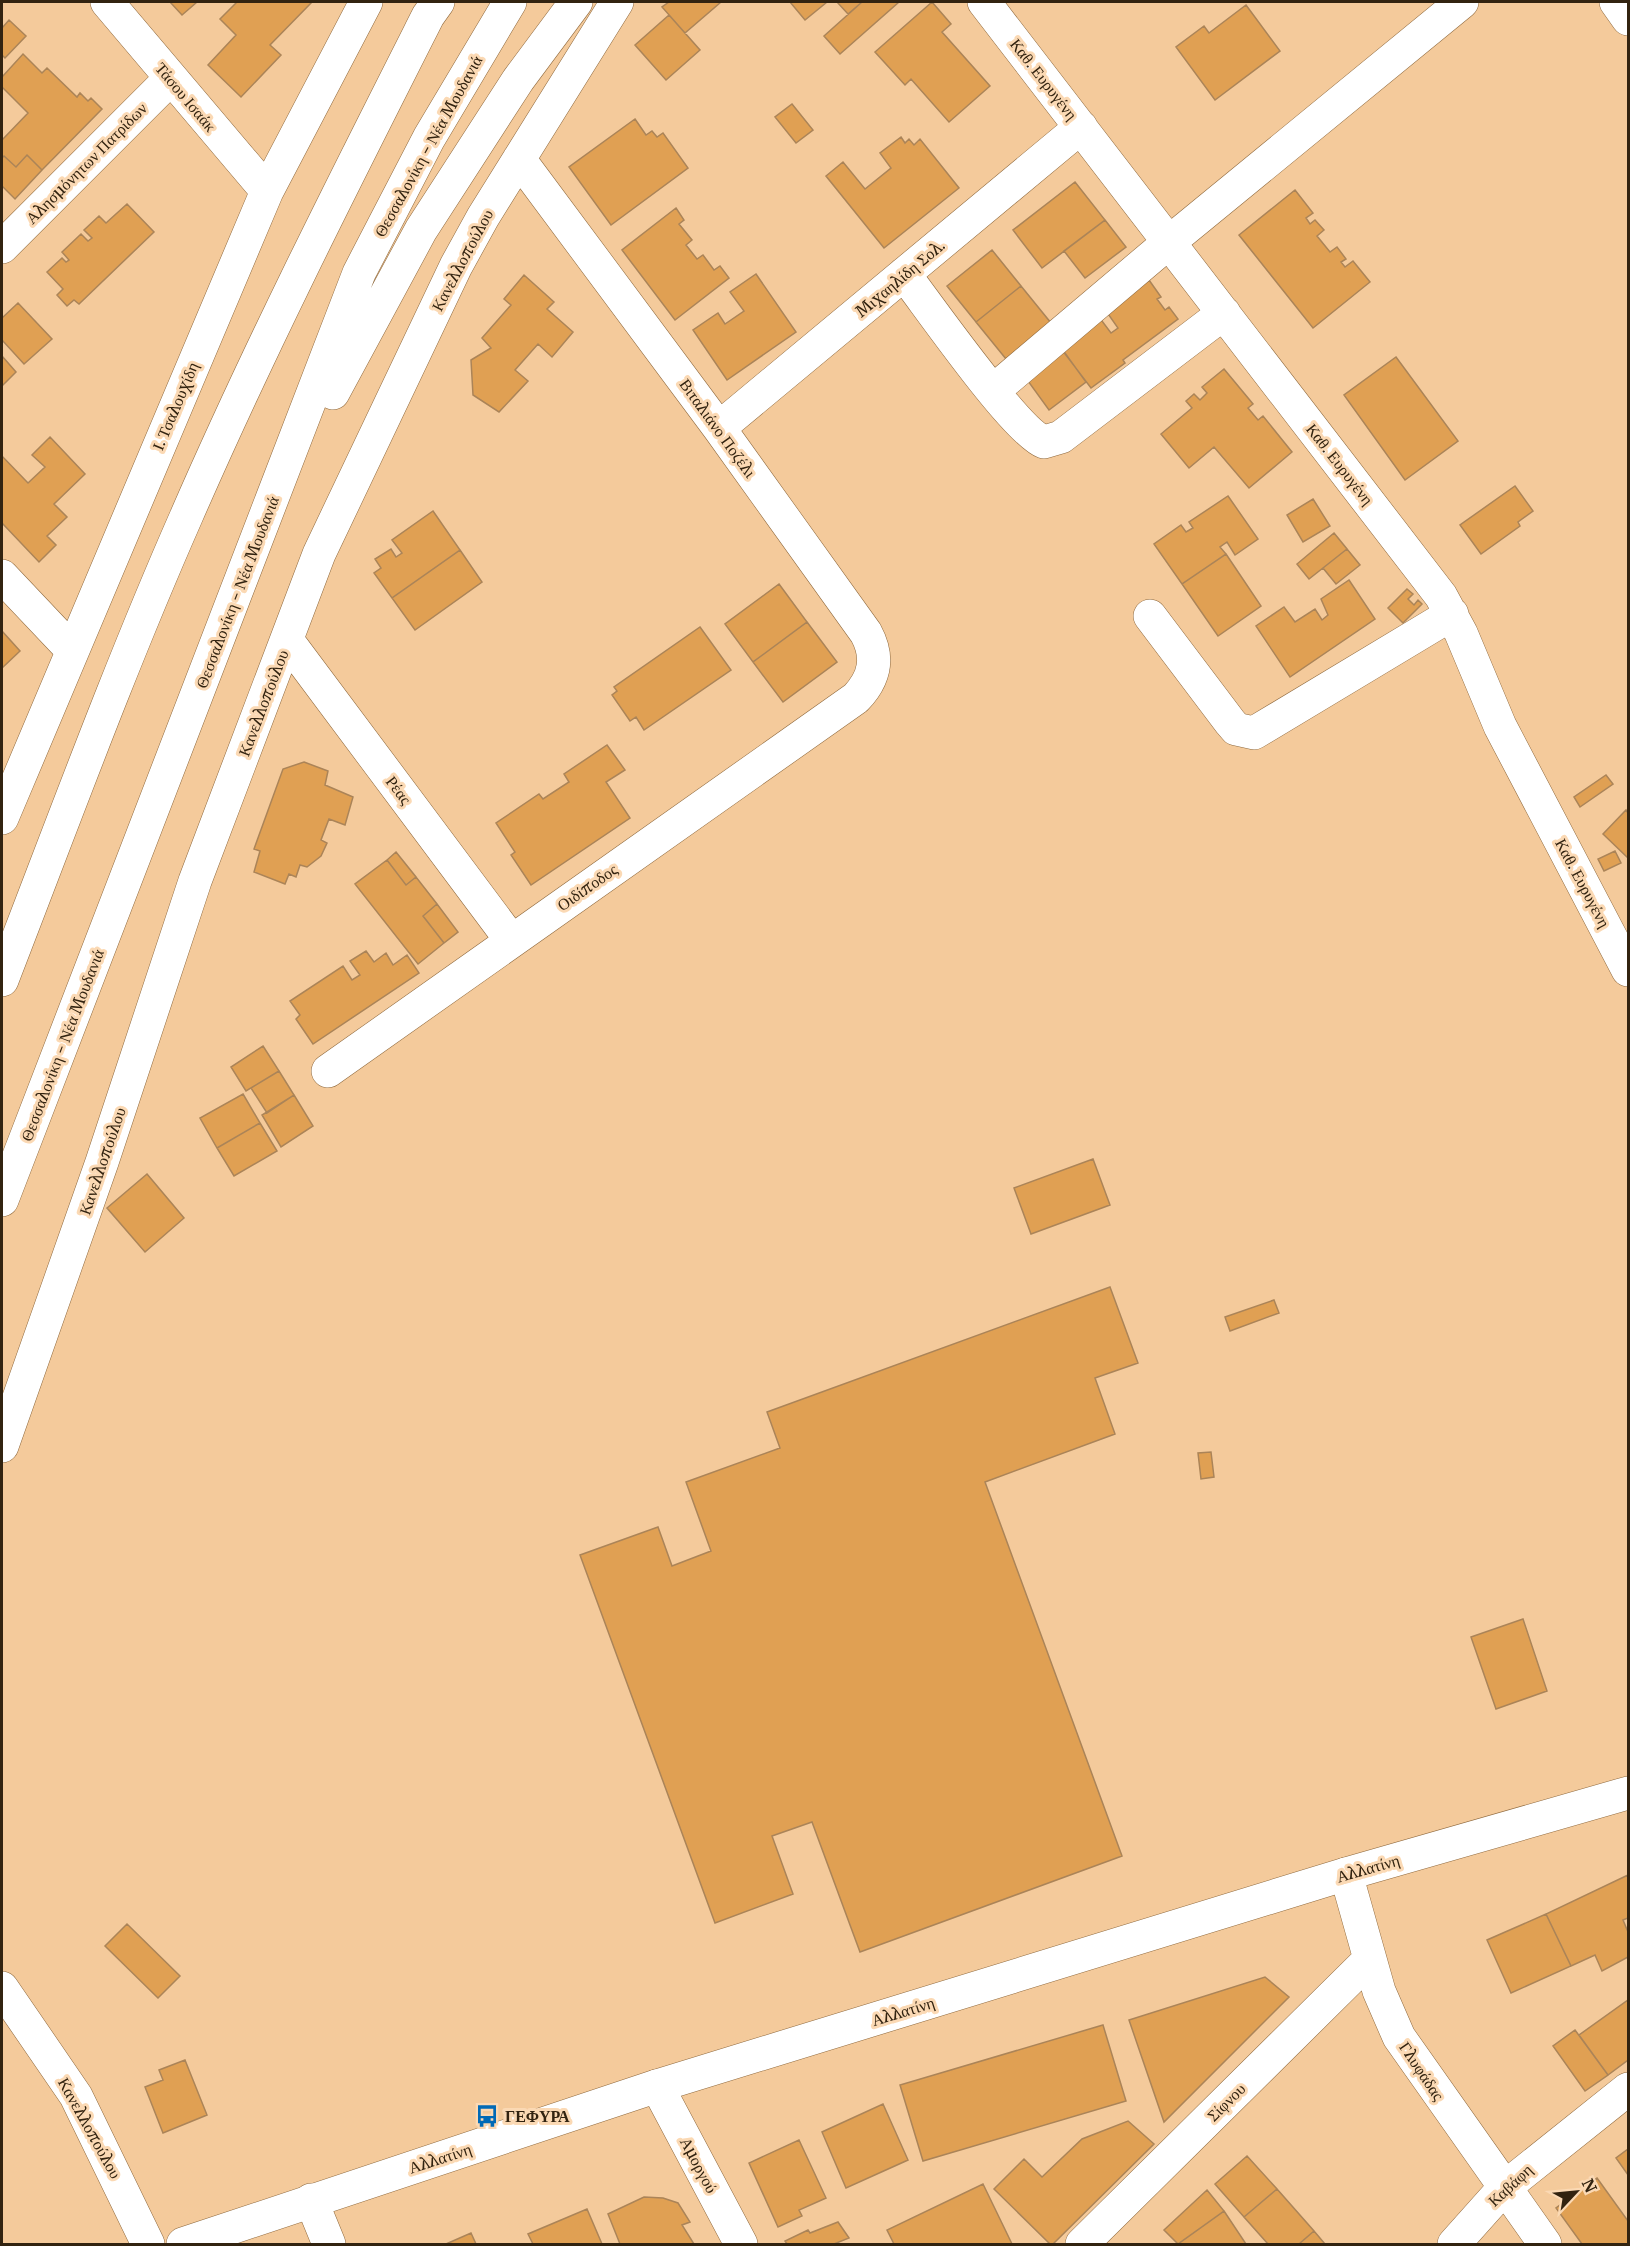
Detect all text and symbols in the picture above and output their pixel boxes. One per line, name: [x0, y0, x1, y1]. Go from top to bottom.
street label: Καθ. Ευρυγένη: [1006, 34, 1082, 124]
street label: Θεσσαλονίκη - Νέα Μουδανιά: [370, 51, 487, 240]
street label: Τάσου Ισαάκ: [151, 58, 221, 136]
street label: Αλησμόνητων Πατρίδων: [21, 98, 151, 228]
street label: Κανελλοπούλου: [427, 206, 497, 314]
street label: Μιχαηλίδη Σολ.: [851, 235, 949, 321]
street label: Ι. Τσαλουχίδη: [147, 359, 203, 453]
street label: Βιταλιάνο Ποζέλι: [675, 375, 761, 482]
street label: Καθ. Ευρυγένη: [1302, 419, 1378, 509]
street label: Θεσσαλονίκη - Νέα Μουδανιά: [191, 493, 283, 691]
street label: Κανελλοπούλου: [234, 647, 292, 759]
street label: Ρέας: [382, 772, 417, 809]
street label: Καθ. Ευρυγένη: [1551, 835, 1615, 931]
street label: Οιδίποδος: [553, 859, 621, 915]
street label: Θεσσαλονίκη - Νέα Μουδανιά: [16, 946, 108, 1144]
street label: Κανελλοπούλου: [74, 1105, 130, 1217]
street label: Αλλατίνη: [1334, 1849, 1402, 1887]
street label: Αλλατίνη: [869, 1992, 937, 2030]
street label: Γλυφάδας: [1395, 2038, 1449, 2105]
street label: Κανελλοπούλου: [54, 2074, 126, 2182]
street label: Σίφνου: [1203, 2079, 1249, 2125]
bus stop icon: ΓΕΦΥΡΑ: [474, 2103, 500, 2129]
place label: ΓΕΦΥΡΑ: [505, 2106, 570, 2126]
street label: Αμοργού: [676, 2134, 722, 2196]
street label: Αλλατίνη: [406, 2138, 474, 2178]
street label: Καβάφη: [1484, 2159, 1536, 2211]
north arrow: [1546, 2162, 1606, 2222]
text: N: [1578, 2175, 1601, 2196]

